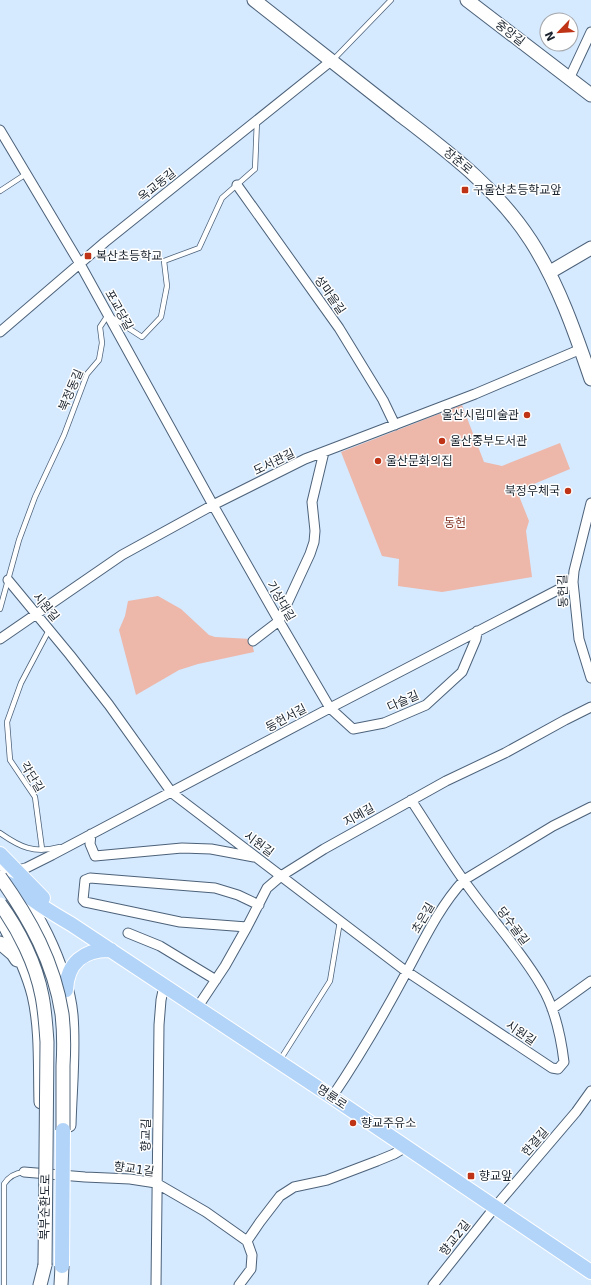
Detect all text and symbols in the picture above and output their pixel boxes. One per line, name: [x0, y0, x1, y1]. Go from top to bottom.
north arrow: [539, 12, 579, 52]
street label: 중앙길: [493, 17, 527, 49]
text: N: [543, 29, 558, 43]
street label: 장춘로: [441, 145, 475, 177]
street label: 옥교동길: [135, 166, 179, 204]
place label: 구울산초등학교앞: [473, 183, 561, 197]
marker: 구울산초등학교앞: [460, 185, 470, 195]
place label: 복산초등학교: [96, 249, 162, 263]
marker: 복산초등학교: [83, 251, 93, 261]
street label: 성마을길: [312, 273, 348, 317]
street label: 포교당길: [102, 287, 136, 333]
street label: 북정동길: [56, 367, 86, 413]
place label: 울산시립미술관: [442, 408, 519, 422]
marker: 울산시립미술관: [522, 410, 532, 420]
place label: 울산중부도서관: [450, 434, 527, 448]
marker: 울산중부도서관: [437, 436, 447, 446]
street label: 도서관길: [251, 446, 297, 478]
place label: 울산문화의집: [386, 454, 452, 468]
marker: 울산문화의집: [373, 456, 383, 466]
place label: 북정우체국: [505, 484, 560, 498]
marker: 북정우체국: [563, 486, 573, 496]
park label: 동헌: [444, 516, 466, 530]
street label: 동헌길: [555, 574, 571, 608]
street label: 기상대길: [264, 578, 298, 624]
street label: 시원길: [30, 590, 62, 624]
street label: 다슬길: [385, 688, 421, 714]
street label: 동헌서길: [263, 701, 309, 735]
street label: 각단길: [17, 759, 47, 795]
street label: 지예길: [341, 801, 377, 829]
street label: 시원길: [242, 828, 276, 860]
street label: 초은길: [409, 900, 437, 936]
street label: 당수골길: [494, 904, 532, 948]
street label: 시원길: [503, 1018, 539, 1048]
street label: 명륜로: [314, 1082, 350, 1112]
place label: 향교주유소: [361, 1116, 416, 1130]
street label: 향교길: [139, 1118, 153, 1152]
marker: 향교주유소: [348, 1118, 358, 1128]
street label: 한결길: [519, 1125, 551, 1159]
street label: 향교1길: [113, 1159, 155, 1179]
place label: 향교앞: [479, 1169, 512, 1183]
marker: 향교앞: [466, 1171, 476, 1181]
street label: 북부순환도로: [37, 1174, 53, 1240]
street label: 향교2길: [437, 1218, 473, 1258]

